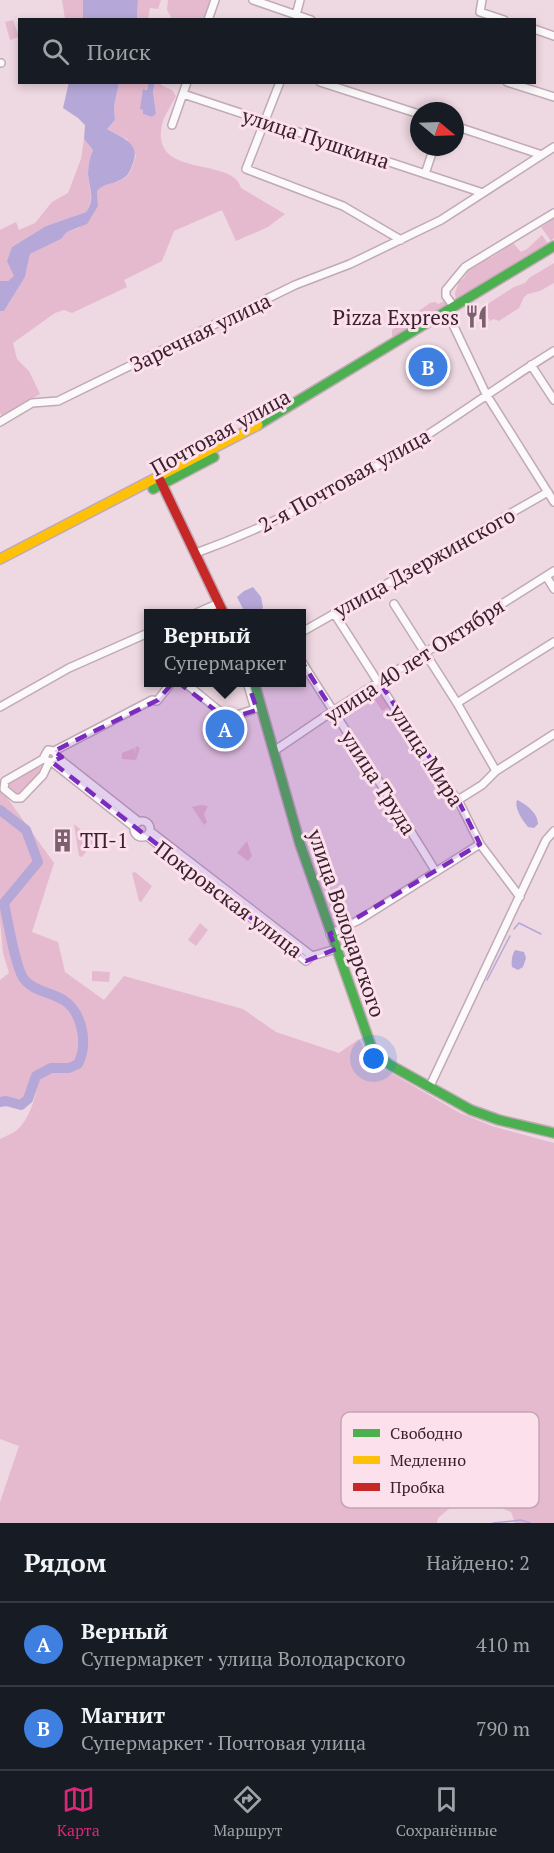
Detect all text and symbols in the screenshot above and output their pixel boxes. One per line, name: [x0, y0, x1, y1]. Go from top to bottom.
search box: [18, 18, 536, 84]
icon: search: [39, 35, 72, 68]
text: Поиск: [87, 37, 151, 66]
street label: улица Пушкина: [238, 101, 394, 175]
north arrow: [410, 102, 464, 156]
street label: Заречная улица: [125, 286, 276, 378]
place label: Pizza Express: [333, 303, 459, 331]
restaurant icon: Pizza Express: [464, 304, 490, 330]
pin: B: [408, 344, 448, 389]
street label: Почтовая улица: [145, 382, 295, 482]
street label: 2-я Почтовая улица: [253, 421, 435, 539]
street label: улица Дзержинского: [327, 500, 520, 624]
street label: улица 40 лет Октября: [318, 591, 509, 729]
popup: [144, 609, 306, 687]
text: Верный: [164, 620, 251, 649]
text: Супермаркет: [164, 649, 286, 676]
street label: улица Мира: [383, 698, 471, 812]
pin: A: [206, 706, 244, 752]
street label: улица Труда: [334, 723, 424, 840]
street label: улица Володарского: [301, 824, 392, 1021]
place label: ТП-1: [80, 826, 128, 854]
building icon: ТП-1: [49, 827, 75, 853]
street label: Покровская улица: [149, 834, 309, 964]
your location: [359, 1044, 388, 1073]
legend: [341, 1412, 539, 1508]
text: Свободно: [390, 1422, 463, 1444]
text: Медленно: [390, 1449, 466, 1471]
text: Пробка: [390, 1476, 445, 1498]
text: Рядом: [24, 1545, 107, 1579]
text: Найдено: 2: [426, 1549, 530, 1576]
text: Верный: [81, 1616, 168, 1645]
text: A: [36, 1631, 51, 1658]
text: 410 m: [476, 1631, 530, 1658]
text: Супермаркет · улица Володарского: [81, 1645, 406, 1672]
text: Магнит: [81, 1700, 165, 1729]
text: B: [37, 1715, 50, 1742]
text: 790 m: [476, 1715, 530, 1742]
text: Супермаркет · Почтовая улица: [81, 1729, 366, 1756]
tab: Карта: [57, 1783, 100, 1841]
tab: Маршрут: [213, 1783, 282, 1841]
tab: Сохранённые: [396, 1783, 497, 1841]

